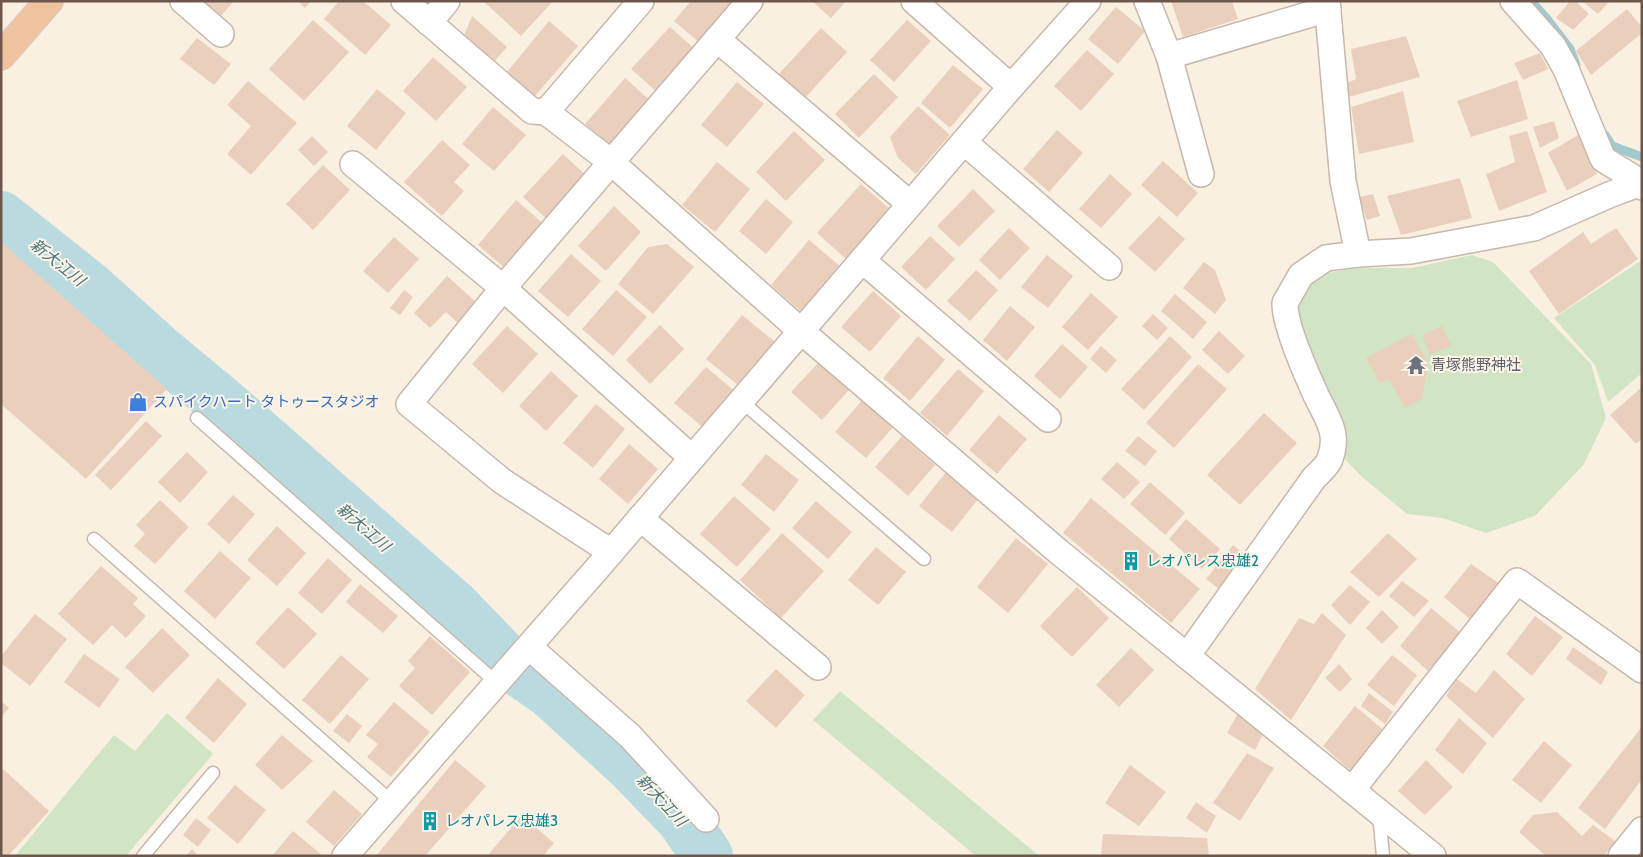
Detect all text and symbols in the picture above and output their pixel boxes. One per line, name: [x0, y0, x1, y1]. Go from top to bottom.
water label: 新大江川: [27, 235, 90, 291]
temple icon: 青塚熊野神社: [1405, 354, 1427, 376]
place label: 青塚熊野神社: [1431, 356, 1521, 374]
shop icon: スパイクハート タトゥースタジオ: [127, 391, 149, 413]
place label: スパイクハート タトゥースタジオ: [153, 393, 380, 411]
water label: 新大江川: [333, 499, 396, 557]
building icon: レオパレス忠雄2: [1120, 550, 1142, 572]
place label: レオパレス忠雄2: [1146, 552, 1259, 570]
water label: 新大江川: [633, 770, 692, 832]
building icon: レオパレス忠雄3: [419, 810, 441, 832]
place label: レオパレス忠雄3: [445, 812, 558, 830]

